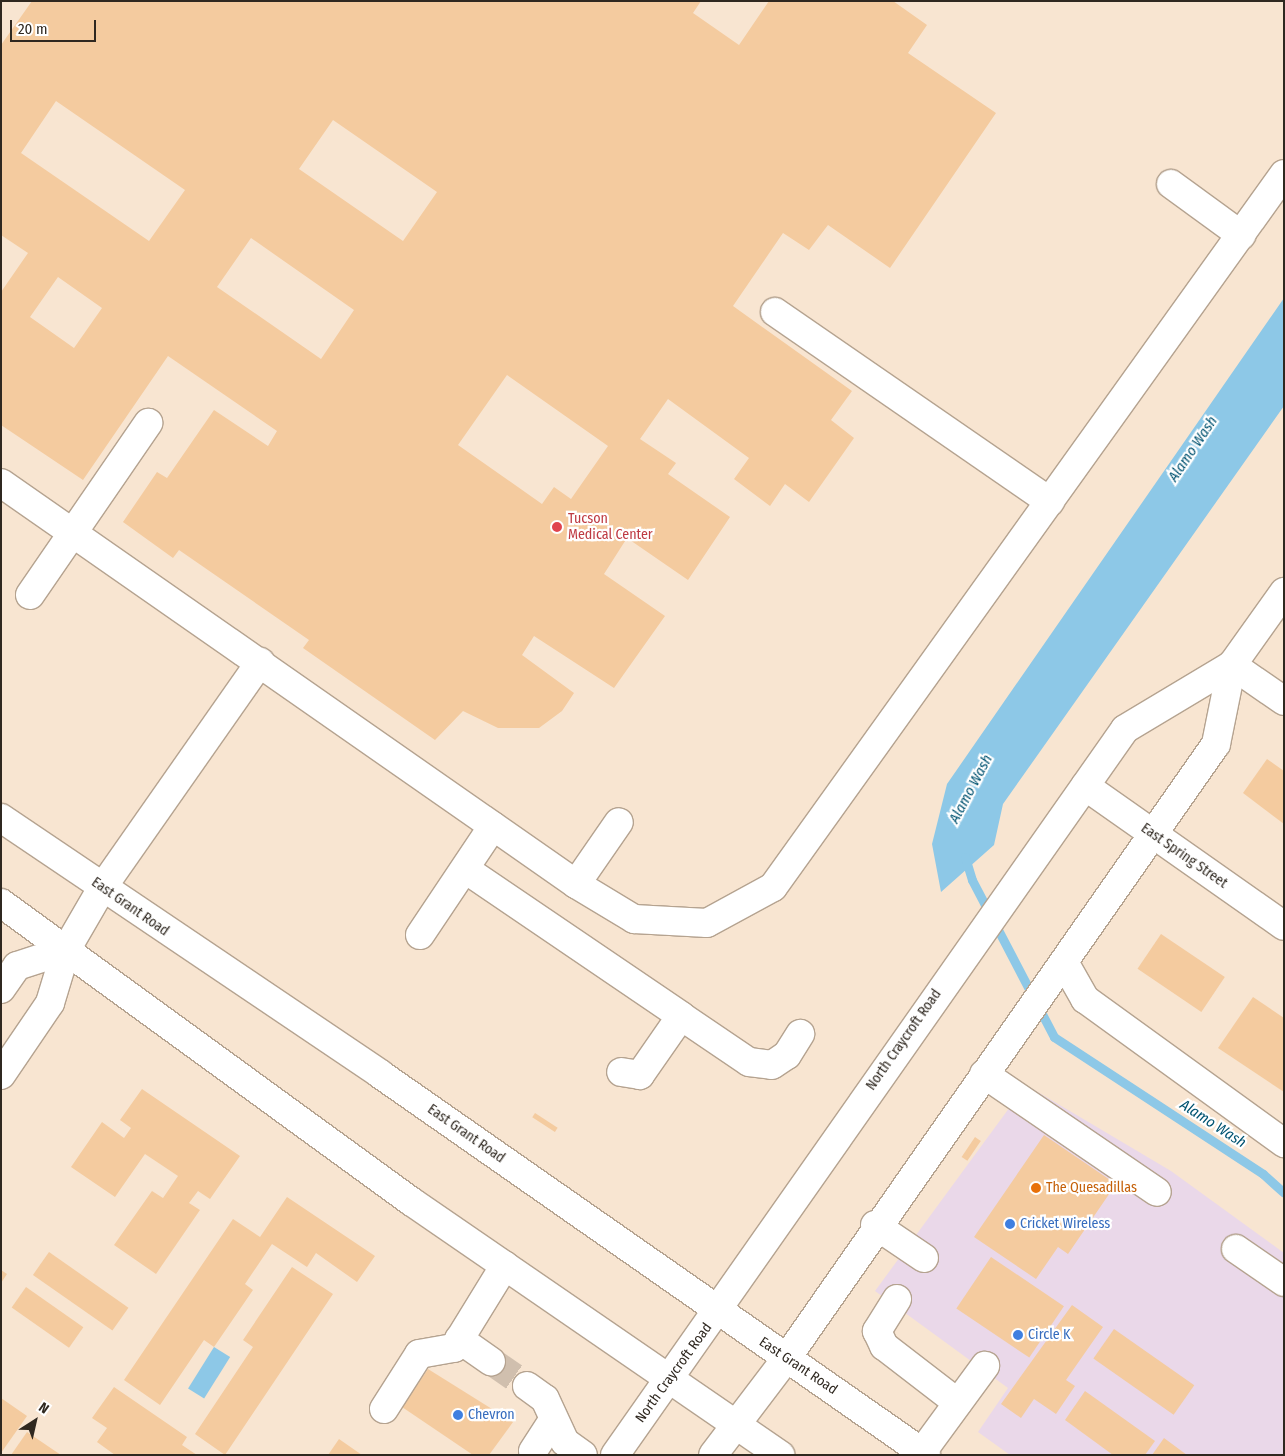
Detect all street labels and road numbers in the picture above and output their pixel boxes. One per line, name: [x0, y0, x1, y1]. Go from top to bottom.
street label: East Spring Street: [1138, 820, 1230, 892]
street label: East Grant Road: [88, 874, 172, 940]
street label: North Craycroft Road: [863, 986, 945, 1094]
street label: East Grant Road: [424, 1101, 508, 1167]
street label: North Craycroft Road: [632, 1320, 716, 1426]
street label: East Grant Road: [756, 1334, 840, 1398]

